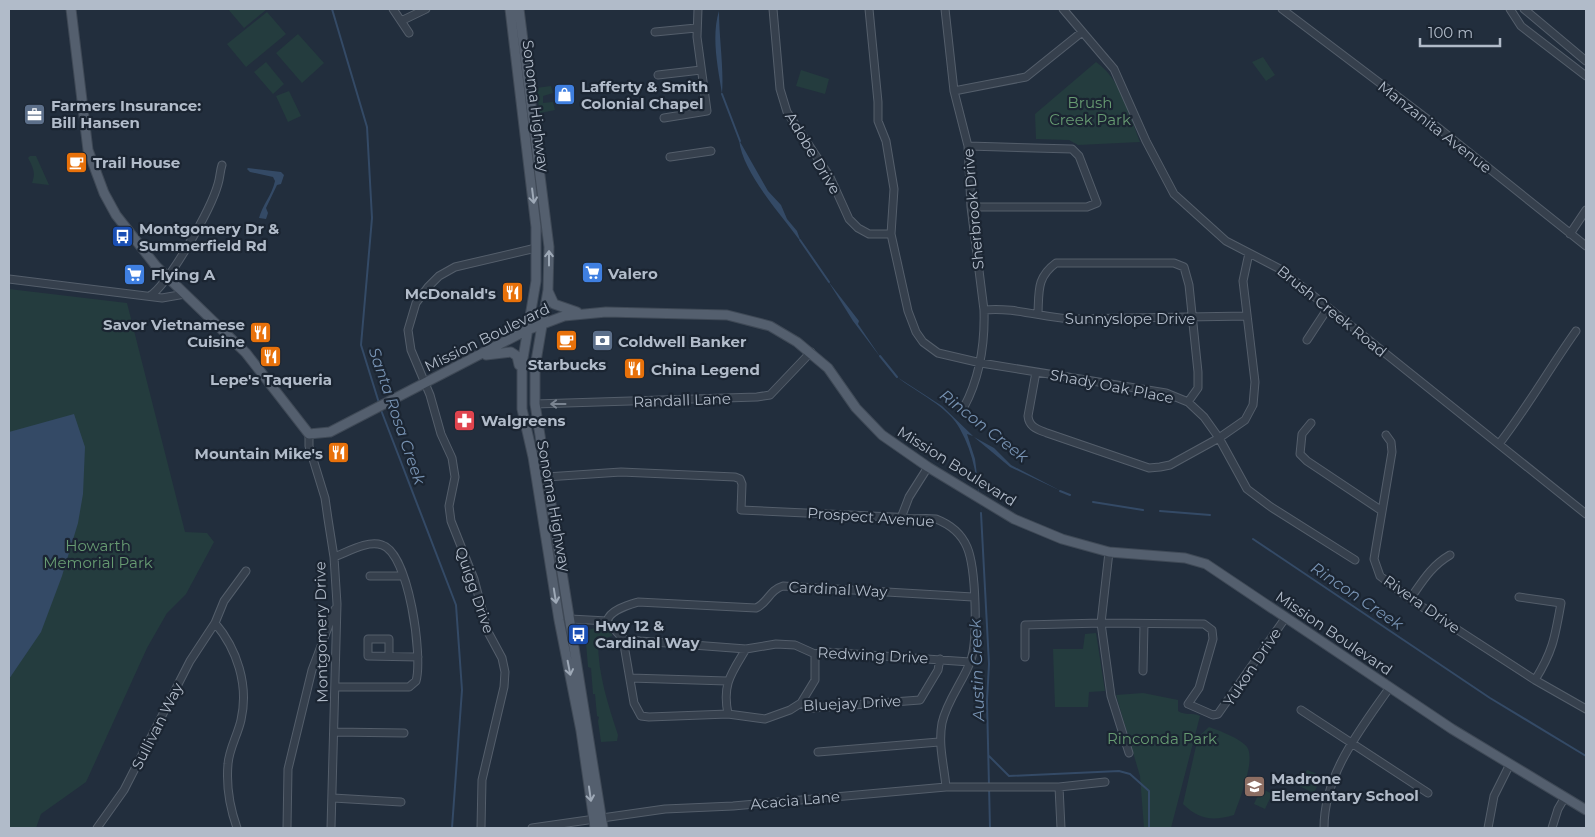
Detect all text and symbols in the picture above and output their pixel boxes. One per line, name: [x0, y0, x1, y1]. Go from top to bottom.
scale bar: [1420, 15, 1500, 47]
text: 100 m: [1428, 23, 1473, 42]
street label: Sonoma Highway: [518, 39, 554, 174]
place label: Lafferty & Smith Colonial Chapel: [581, 77, 708, 113]
street label: Manzanita Avenue: [1374, 77, 1496, 177]
shop icon: Lafferty & Smith Colonial Chapel: [553, 83, 577, 107]
park label: Brush Creek Park: [1049, 93, 1131, 129]
place label: Farmers Insurance: Bill Hansen: [51, 96, 201, 132]
office icon: Farmers Insurance: Bill Hansen: [23, 102, 47, 126]
street label: Adobe Drive: [781, 108, 845, 198]
street label: Sherbrook Drive: [958, 148, 988, 270]
cafe icon: Trail House: [65, 150, 89, 174]
place label: Trail House: [93, 153, 180, 172]
one-way arrow: [528, 188, 538, 204]
place label: Montgomery Dr & Summerfield Rd: [139, 219, 279, 255]
bus stop icon: Montgomery Dr & Summerfield Rd: [111, 225, 135, 249]
one-way arrow: [544, 250, 554, 266]
supermarket icon: Valero: [580, 261, 604, 285]
street label: Brush Creek Road: [1273, 261, 1391, 361]
supermarket icon: Flying A: [123, 262, 147, 286]
place label: Valero: [607, 264, 658, 283]
place label: Flying A: [151, 265, 216, 284]
restaurant icon: McDonald's: [500, 281, 524, 305]
place label: McDonald's: [405, 284, 496, 303]
street label: Mission Boulevard: [421, 298, 553, 376]
street label: Sunnyslope Drive: [1065, 309, 1195, 328]
place label: Savor Vietnamese Cuisine: [103, 315, 245, 351]
restaurant icon: Savor Vietnamese Cuisine: [249, 321, 273, 345]
cafe icon: Starbucks: [555, 329, 579, 353]
bank icon: Coldwell Banker: [590, 329, 614, 353]
place label: Coldwell Banker: [618, 332, 747, 351]
restaurant icon: Lepe's Taqueria: [259, 344, 283, 368]
water label: Santa Rosa Creek: [365, 345, 430, 488]
place label: Starbucks: [528, 355, 606, 374]
restaurant icon: China Legend: [623, 357, 647, 381]
place label: China Legend: [651, 360, 760, 379]
street label: Shady Oak Place: [1048, 365, 1176, 407]
place label: Lepe's Taqueria: [210, 370, 332, 389]
water label: Rincon Creek: [936, 386, 1033, 467]
street label: Randall Lane: [633, 389, 731, 411]
one-way arrow: [551, 399, 567, 409]
pharmacy icon: Walgreens: [453, 408, 477, 432]
place label: Walgreens: [481, 411, 566, 430]
street label: Mission Boulevard: [894, 422, 1020, 510]
street label: Sonoma Highway: [533, 439, 575, 574]
restaurant icon: Mountain Mike's: [327, 441, 351, 465]
place label: Mountain Mike's: [195, 444, 323, 463]
street label: Prospect Avenue: [807, 503, 935, 531]
park label: Howarth Memorial Park: [43, 536, 153, 572]
street label: Quigg Drive: [451, 544, 499, 636]
water label: Rincon Creek: [1307, 558, 1408, 635]
street label: Montgomery Drive: [310, 561, 332, 703]
street label: Rivera Drive: [1380, 571, 1464, 637]
street label: Cardinal Way: [788, 577, 889, 601]
street label: Mission Boulevard: [1272, 587, 1396, 679]
one-way arrow: [551, 588, 561, 604]
place label: Hwy 12 & Cardinal Way: [595, 616, 700, 652]
water label: Austin Creek: [966, 617, 988, 722]
bus stop icon: Hwy 12 & Cardinal Way: [567, 622, 591, 646]
street label: Yukon Drive: [1219, 624, 1285, 710]
street label: Redwing Drive: [817, 643, 929, 667]
one-way arrow: [564, 660, 574, 676]
street label: Sullivan Way: [127, 679, 187, 773]
street label: Bluejay Drive: [802, 691, 902, 715]
park label: Rinconda Park: [1107, 729, 1217, 748]
place label: Madrone Elementary School: [1271, 769, 1419, 805]
school or university icon: Madrone Elementary School: [1243, 775, 1267, 799]
one-way arrow: [585, 786, 595, 802]
street label: Acacia Lane: [749, 787, 841, 813]

